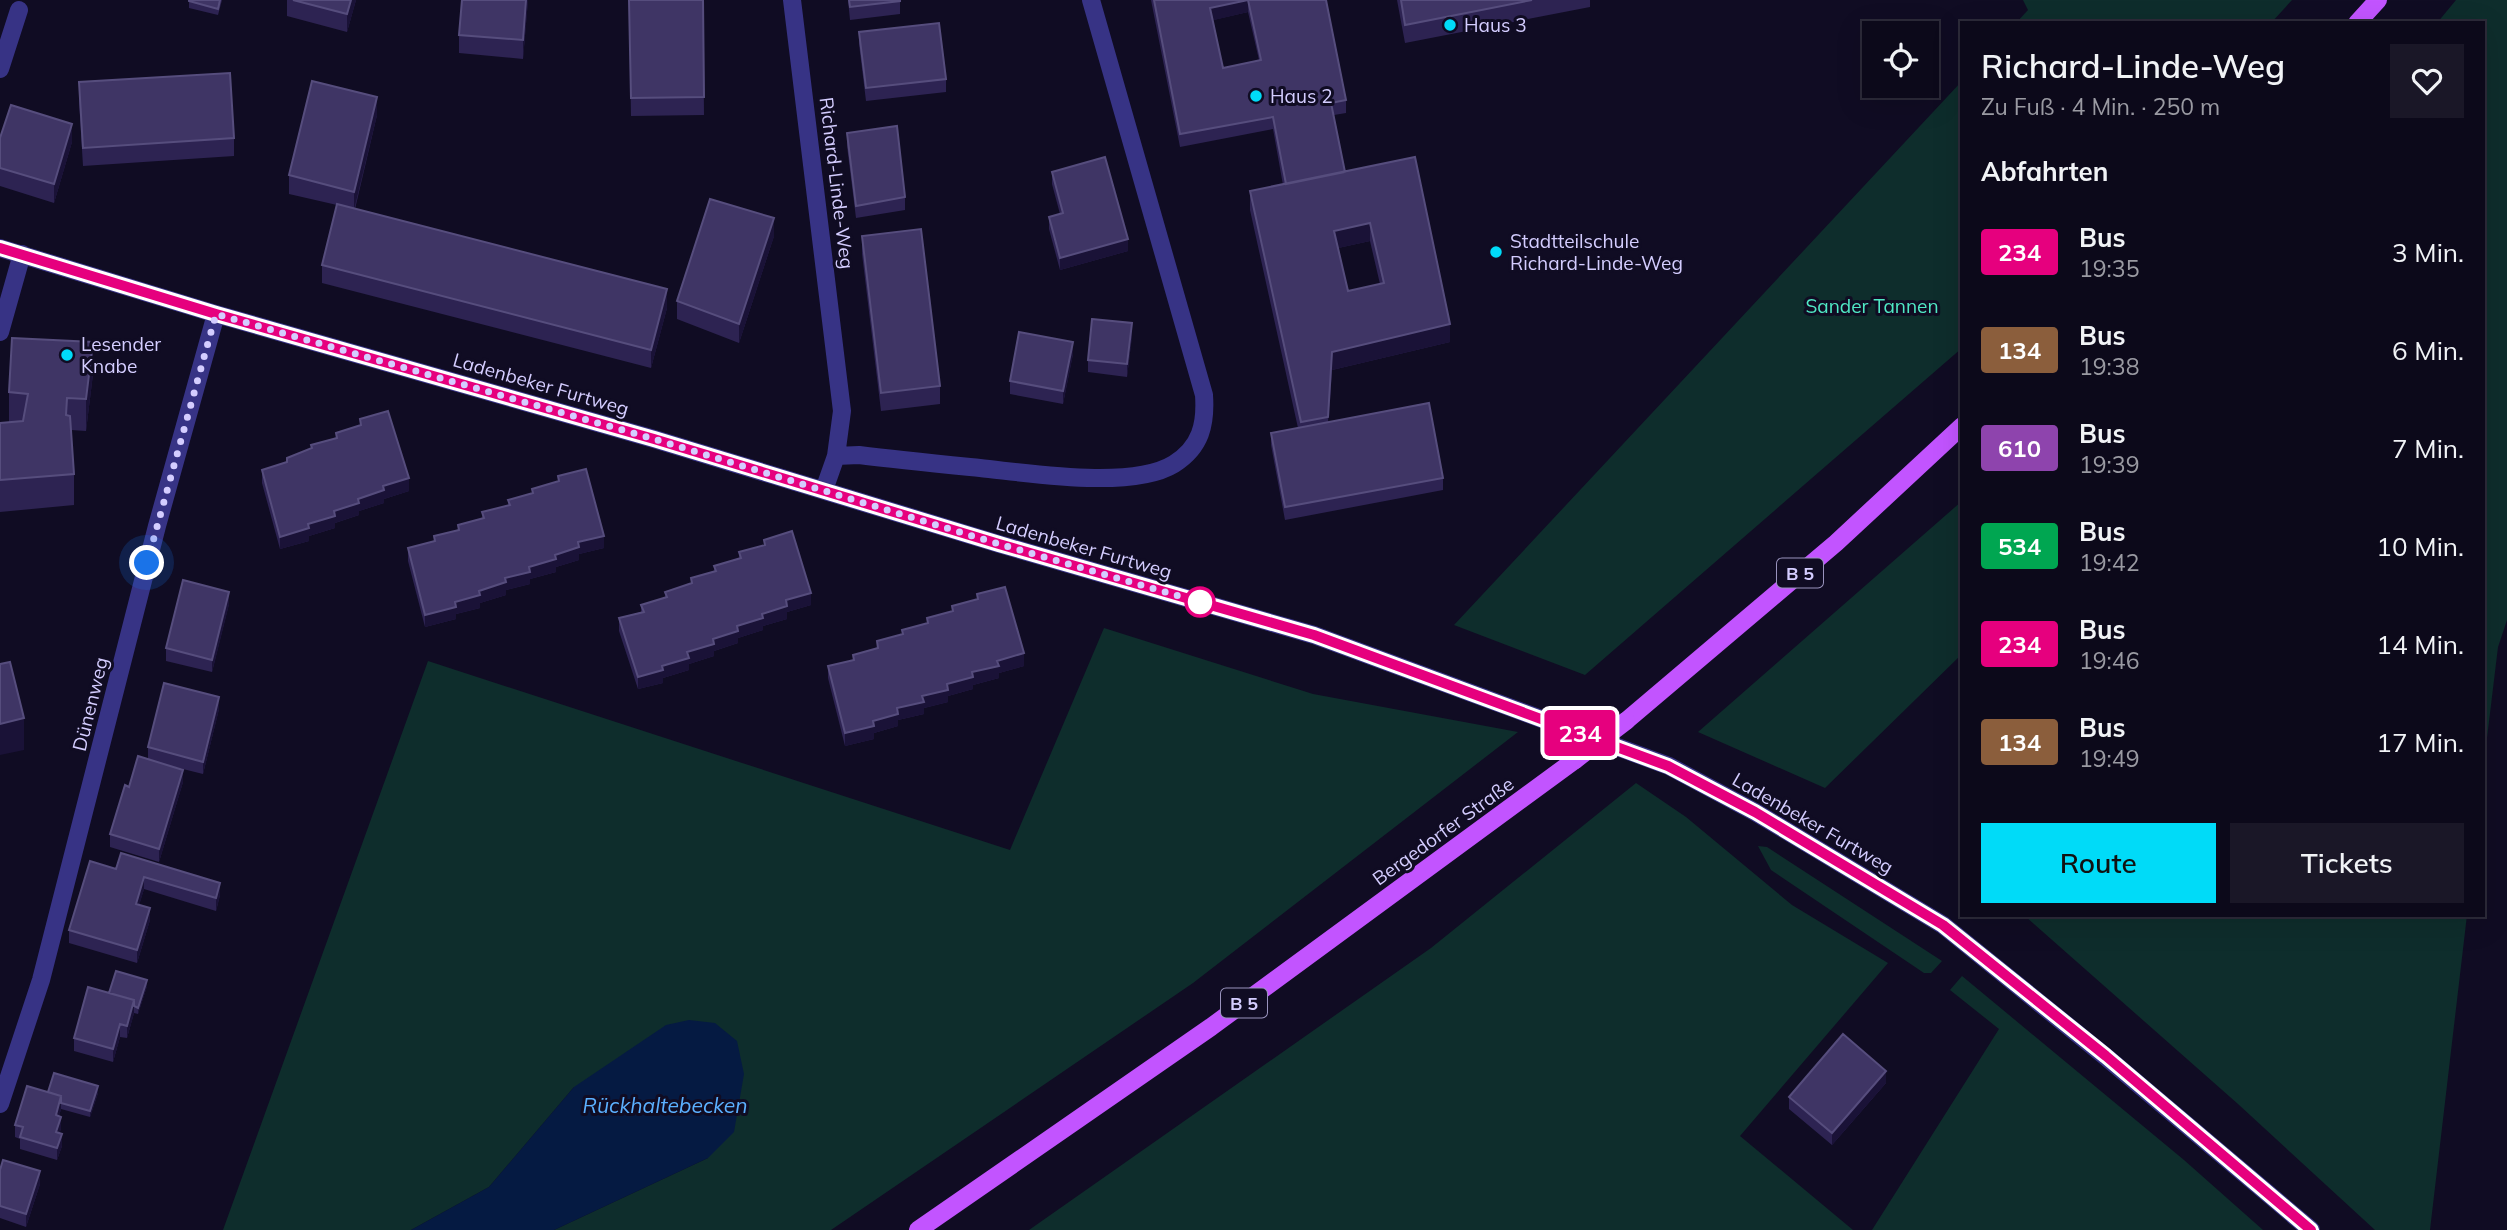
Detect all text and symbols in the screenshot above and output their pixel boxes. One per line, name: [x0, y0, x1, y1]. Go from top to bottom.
place label: Haus 3: [1464, 13, 1527, 37]
marker: Haus 3: [1442, 17, 1458, 33]
map controls: [1862, 21, 1939, 98]
button: locate: [1862, 21, 1939, 98]
button: heart: [2390, 44, 2464, 118]
text: Richard-Linde-Weg: [1981, 45, 2285, 86]
place label: Haus 2: [1270, 84, 1333, 108]
marker: Haus 2: [1248, 88, 1264, 104]
text: Zu Fuß · 4 Min. · 250 m: [1981, 92, 2220, 121]
street label: Richard-Linde-Weg: [815, 96, 859, 270]
text: Abfahrten: [1981, 155, 2108, 188]
text: Bus: [2079, 221, 2125, 254]
place label: Stadtteilschule Richard-Linde-Weg: [1510, 229, 1683, 275]
text: 3 Min.: [2392, 236, 2464, 269]
text: 234: [1998, 237, 2041, 267]
marker: Stadtteilschule Richard-Linde-Weg: [1488, 244, 1504, 260]
text: 19:35: [2079, 254, 2139, 283]
park label: Sander Tannen: [1805, 294, 1939, 318]
text: Bus: [2079, 319, 2125, 352]
place label: Lesender Knabe: [81, 332, 161, 378]
text: 6 Min.: [2392, 334, 2464, 367]
text: 134: [1998, 335, 2041, 365]
marker: Lesender Knabe: [59, 347, 75, 363]
street label: Ladenbeker Furtweg: [450, 347, 632, 421]
text: 19:38: [2079, 352, 2139, 381]
text: Bus: [2079, 417, 2125, 450]
text: 7 Min.: [2392, 432, 2464, 465]
text: 610: [1998, 433, 2041, 463]
text: 19:39: [2079, 450, 2139, 479]
street label: Ladenbeker Furtweg: [993, 510, 1175, 584]
text: Bus: [2079, 515, 2125, 548]
text: 10 Min.: [2376, 530, 2464, 563]
text: 534: [1998, 531, 2041, 561]
your location: [129, 545, 164, 580]
text: 19:42: [2079, 548, 2139, 577]
road number: B 5: [1777, 558, 1823, 588]
unlabelled marker: [1185, 587, 1215, 617]
text: Bus: [2079, 613, 2125, 646]
text: 14 Min.: [2376, 628, 2464, 661]
text: 234: [1998, 629, 2041, 659]
text: 19:46: [2079, 646, 2139, 675]
street label: Dünenweg: [67, 655, 113, 753]
line badge: 234: [1540, 710, 1620, 756]
text: Bus: [2079, 711, 2125, 744]
text: 234: [1558, 718, 1602, 748]
text: 17 Min.: [2376, 726, 2464, 759]
text: 134: [1998, 727, 2041, 757]
text: 19:49: [2079, 744, 2139, 773]
street label: Ladenbeker Furtweg: [1728, 767, 1898, 879]
street label: Bergedorfer Straße: [1368, 772, 1518, 890]
button: Route: [1981, 823, 2216, 903]
button: Tickets: [2230, 823, 2464, 903]
road number: B 5: [1221, 988, 1267, 1018]
water label: Rückhaltebecken: [582, 1092, 748, 1118]

